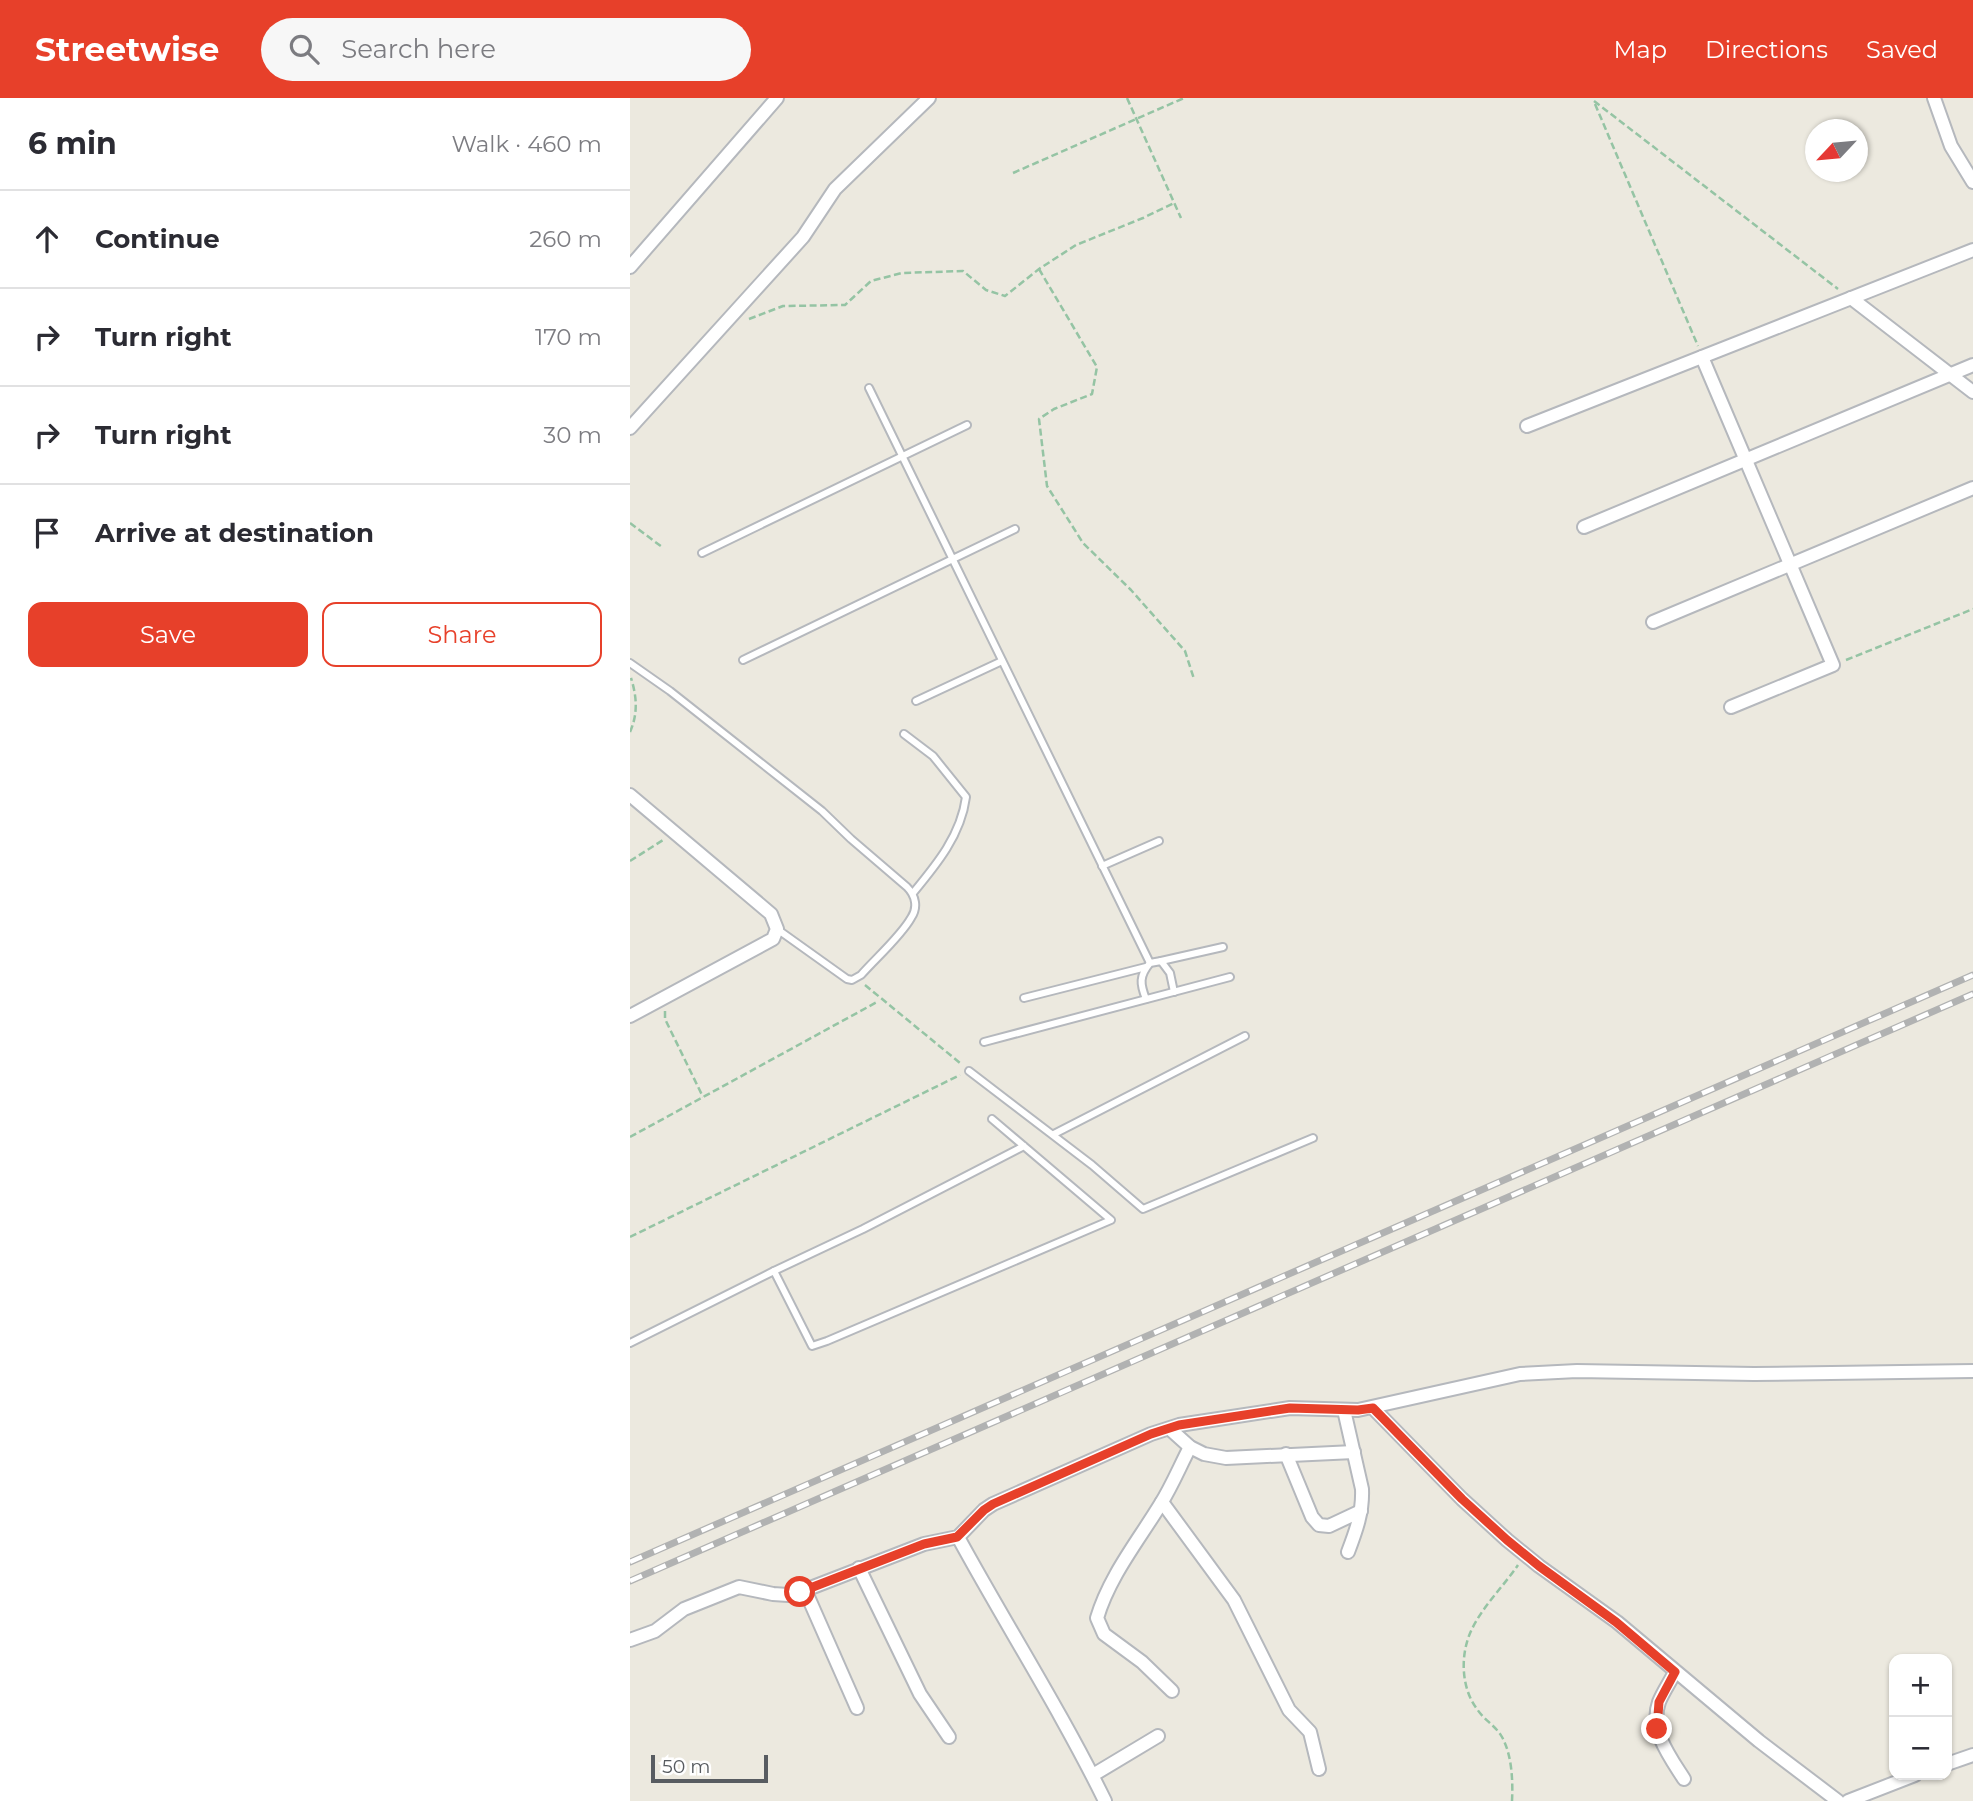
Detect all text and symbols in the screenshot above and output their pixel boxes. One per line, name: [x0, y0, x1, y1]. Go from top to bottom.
search box: [261, 18, 751, 81]
text: Streetwise: [35, 29, 219, 69]
icon: search: [285, 30, 323, 68]
text: Search here: [341, 33, 496, 65]
text: Map: [1614, 35, 1667, 64]
text: Directions: [1705, 35, 1828, 64]
text: Saved: [1866, 35, 1938, 64]
north arrow: [1805, 119, 1868, 182]
text: 6 min: [28, 125, 117, 162]
text: Walk · 460 m: [451, 130, 602, 158]
icon: ahead: [28, 220, 66, 258]
text: Continue: [95, 223, 220, 255]
text: 260 m: [529, 225, 602, 253]
icon: right: [28, 318, 66, 356]
text: Turn right: [95, 321, 231, 353]
text: 170 m: [535, 323, 602, 351]
icon: right: [28, 416, 66, 454]
text: Turn right: [95, 419, 231, 451]
text: 30 m: [543, 421, 602, 449]
icon: arrive: [28, 514, 66, 552]
text: Arrive at destination: [95, 517, 374, 549]
button: Save: [28, 602, 308, 667]
button: Share: [322, 602, 602, 667]
route start: [784, 1576, 815, 1607]
map controls: [1889, 1654, 1952, 1780]
button: +: [1889, 1654, 1952, 1717]
route end: [1641, 1713, 1672, 1744]
button: −: [1889, 1717, 1952, 1780]
scale bar: [651, 1752, 768, 1784]
text: 50 m: [662, 1755, 710, 1778]

